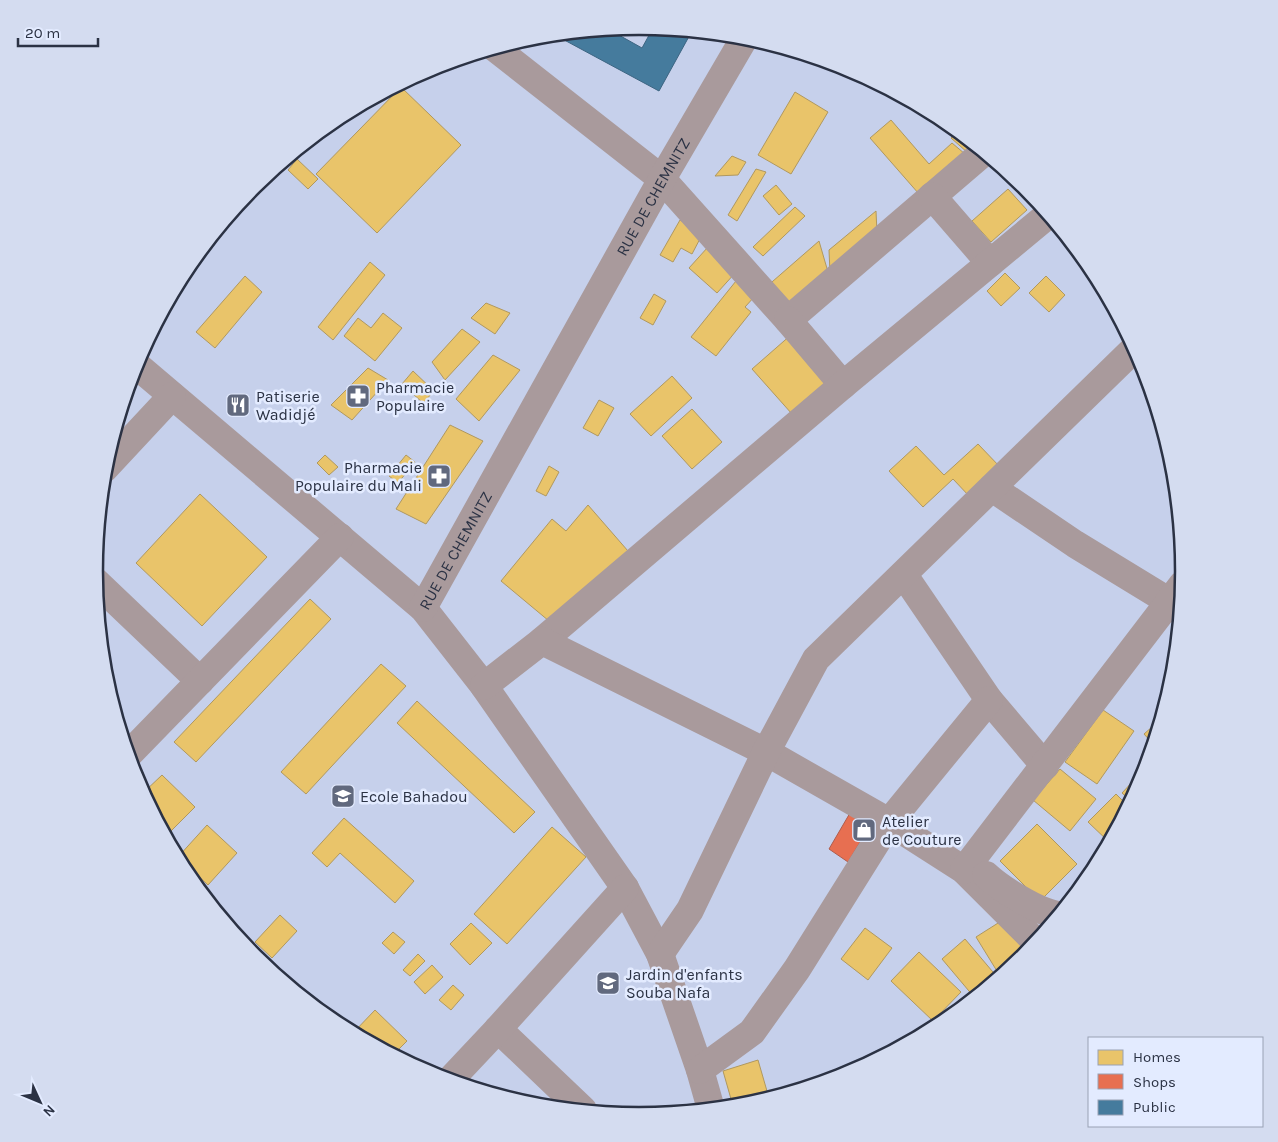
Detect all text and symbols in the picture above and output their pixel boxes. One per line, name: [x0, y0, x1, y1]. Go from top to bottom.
scale bar: [18, 15, 98, 47]
text: 20 m: [25, 24, 60, 42]
street label: RUE DE CHEMNITZ: [612, 135, 694, 259]
place label: Pharmacie Populaire: [376, 378, 454, 415]
pharmacy icon: Pharmacie Populaire: [345, 383, 371, 409]
place label: Patiserie Wadidjé: [256, 387, 320, 424]
restaurant icon: Patiserie Wadidjé: [225, 392, 251, 418]
place label: Pharmacie Populaire du Mali: [295, 458, 422, 495]
pharmacy icon: Pharmacie Populaire du Mali: [426, 463, 452, 489]
street label: RUE DE CHEMNITZ: [415, 488, 496, 613]
school or university icon: Ecole Bahadou: [330, 783, 356, 809]
place label: Ecole Bahadou: [360, 787, 468, 806]
place label: Atelier de Couture: [882, 812, 961, 849]
shop icon: Atelier de Couture: [851, 817, 877, 843]
place label: Jardin d'enfants Souba Nafa: [626, 965, 743, 1002]
school or university icon: Jardin d'enfants Souba Nafa: [595, 970, 621, 996]
legend: [1088, 1037, 1263, 1127]
text: Homes: [1133, 1048, 1181, 1066]
text: Shops: [1133, 1073, 1176, 1091]
north arrow: [15, 1077, 65, 1127]
text: Public: [1133, 1098, 1176, 1116]
text: N: [39, 1101, 59, 1120]

